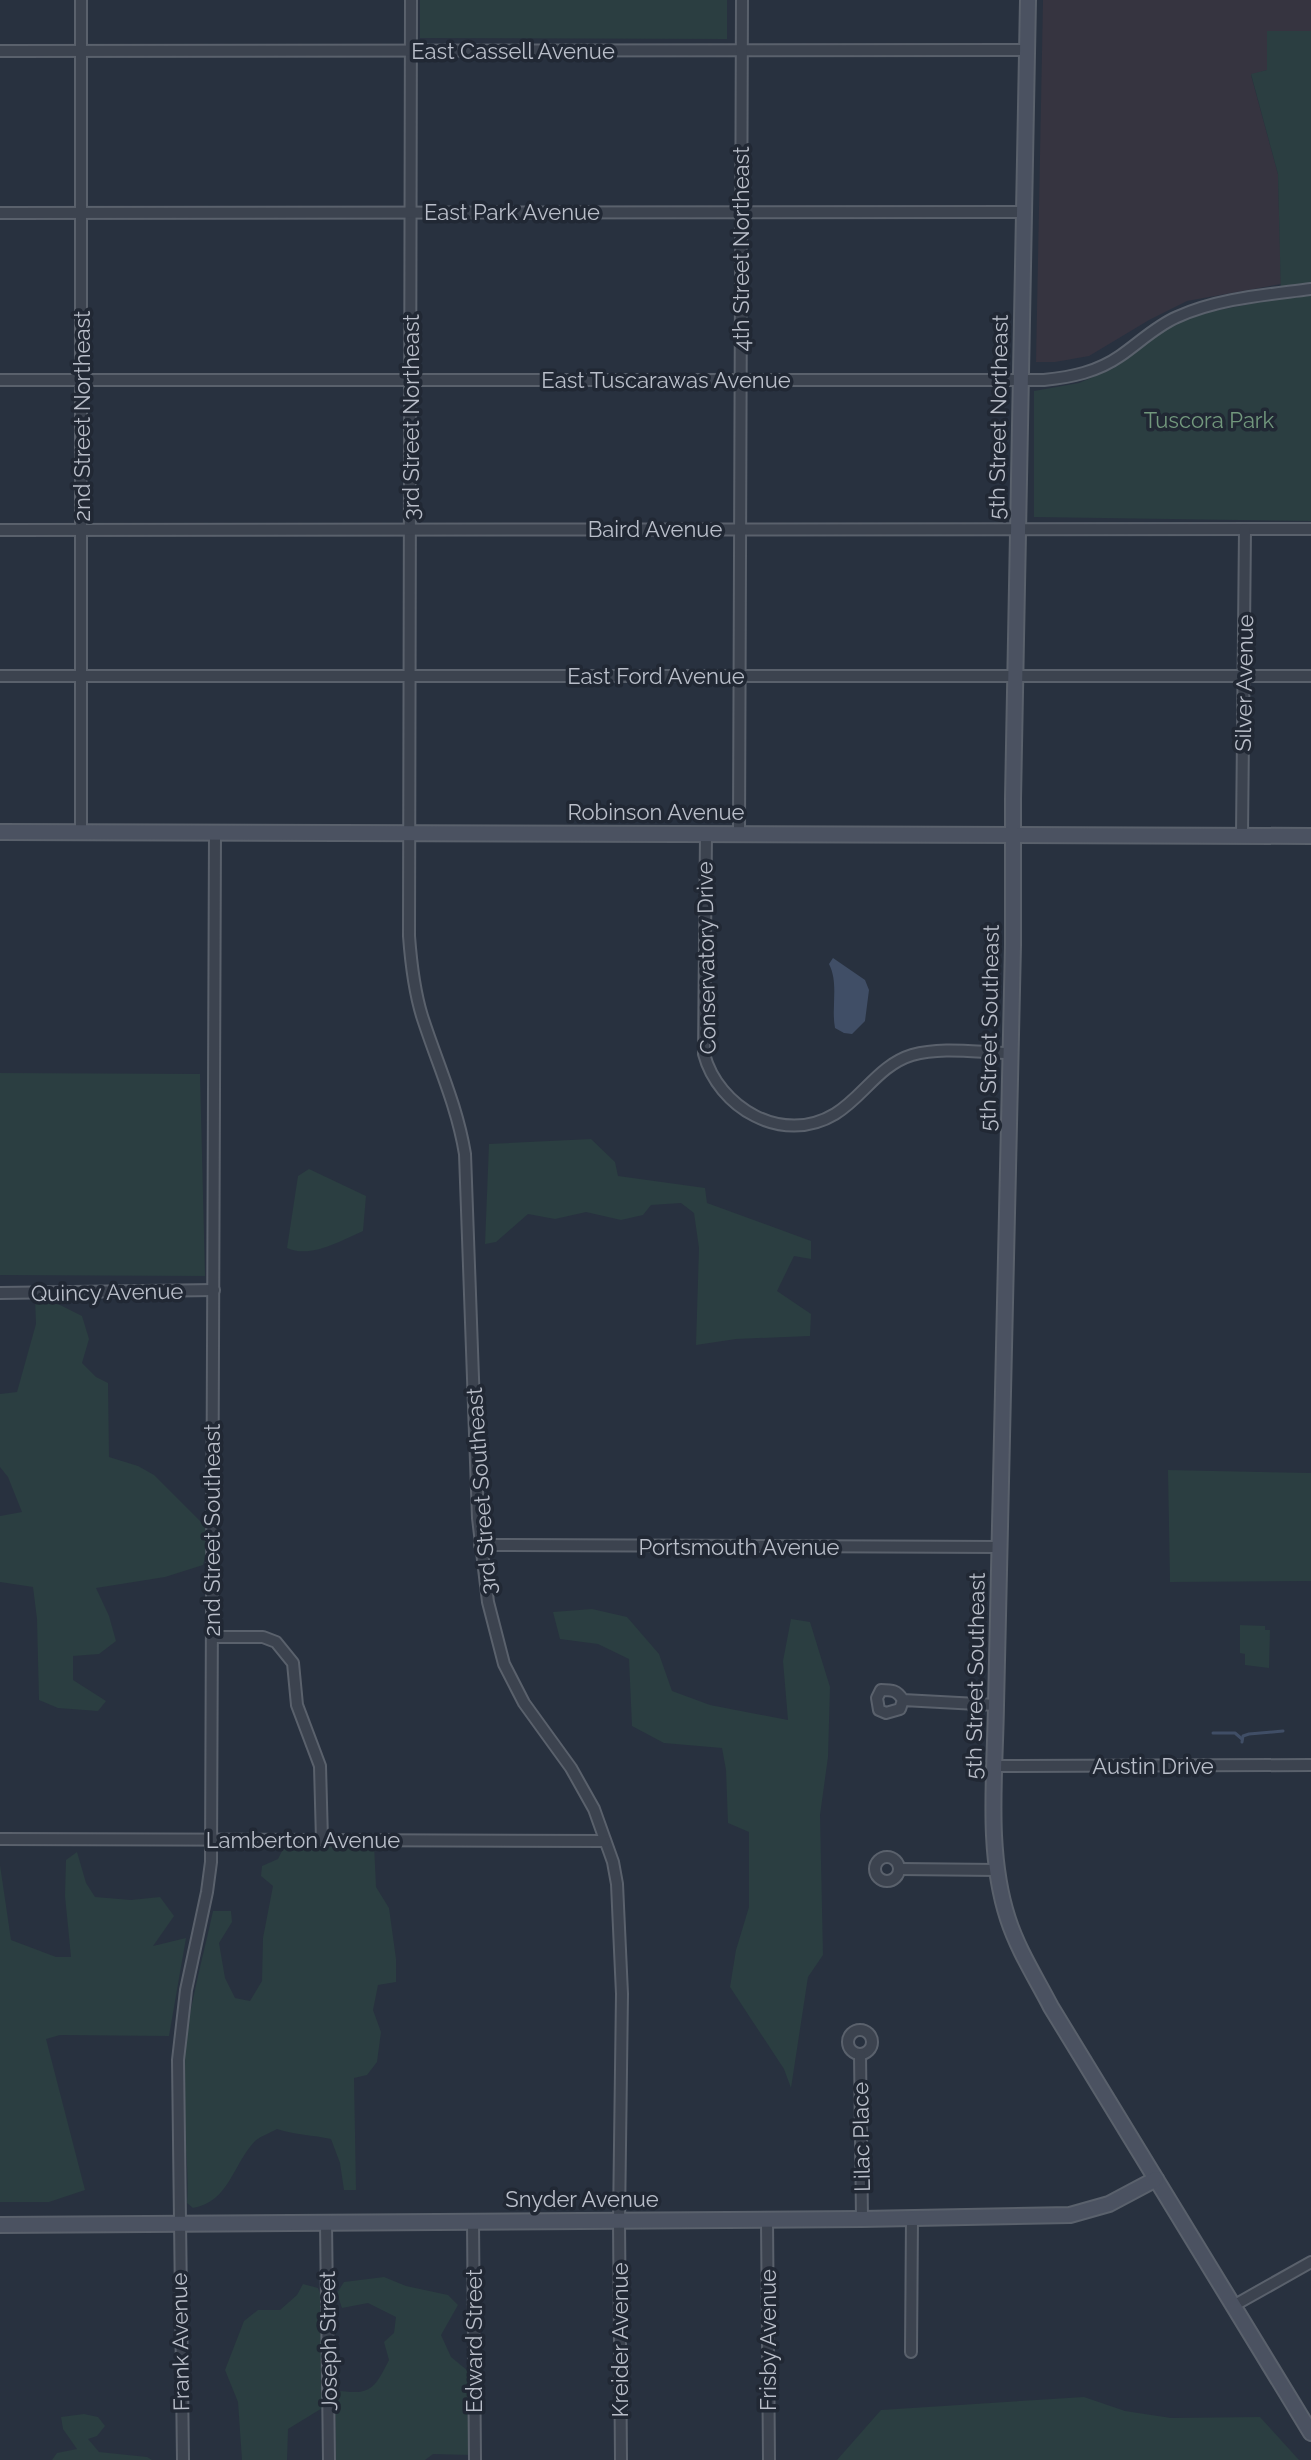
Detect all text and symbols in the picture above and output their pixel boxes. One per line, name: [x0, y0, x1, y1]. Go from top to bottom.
street label: East Cassell Avenue: [411, 38, 615, 64]
street label: 4th Street Northeast: [728, 146, 754, 352]
street label: East Park Avenue: [424, 199, 600, 225]
street label: 2nd Street Northeast: [69, 310, 95, 521]
street label: 3rd Street Northeast: [398, 313, 424, 520]
street label: 5th Street Northeast: [983, 314, 1013, 520]
street label: East Tuscarawas Avenue: [541, 367, 791, 393]
park label: Tuscora Park: [1144, 407, 1275, 433]
street label: Baird Avenue: [588, 516, 722, 542]
street label: Silver Avenue: [1230, 614, 1258, 752]
street label: East Ford Avenue: [567, 663, 745, 689]
street label: Robinson Avenue: [568, 799, 745, 825]
street label: Conservatory Drive: [691, 861, 721, 1055]
street label: 5th Street Southeast: [974, 924, 1004, 1132]
street label: Quincy Avenue: [31, 1278, 184, 1306]
street label: 3rd Street Southeast: [461, 1386, 501, 1595]
street label: 2nd Street Southeast: [199, 1423, 225, 1636]
street label: Portsmouth Avenue: [639, 1534, 840, 1560]
street label: 5th Street Southeast: [960, 1572, 990, 1780]
street label: Austin Drive: [1092, 1753, 1214, 1779]
street label: Lamberton Avenue: [206, 1827, 400, 1853]
street label: Lilac Place: [847, 2082, 875, 2192]
street label: Snyder Avenue: [505, 2186, 659, 2212]
street label: Kreider Avenue: [607, 2262, 633, 2418]
street label: Edward Street: [461, 2268, 487, 2413]
street label: Frisby Avenue: [755, 2269, 781, 2411]
street label: Joseph Street: [314, 2270, 342, 2411]
street label: Frank Avenue: [166, 2273, 194, 2411]

